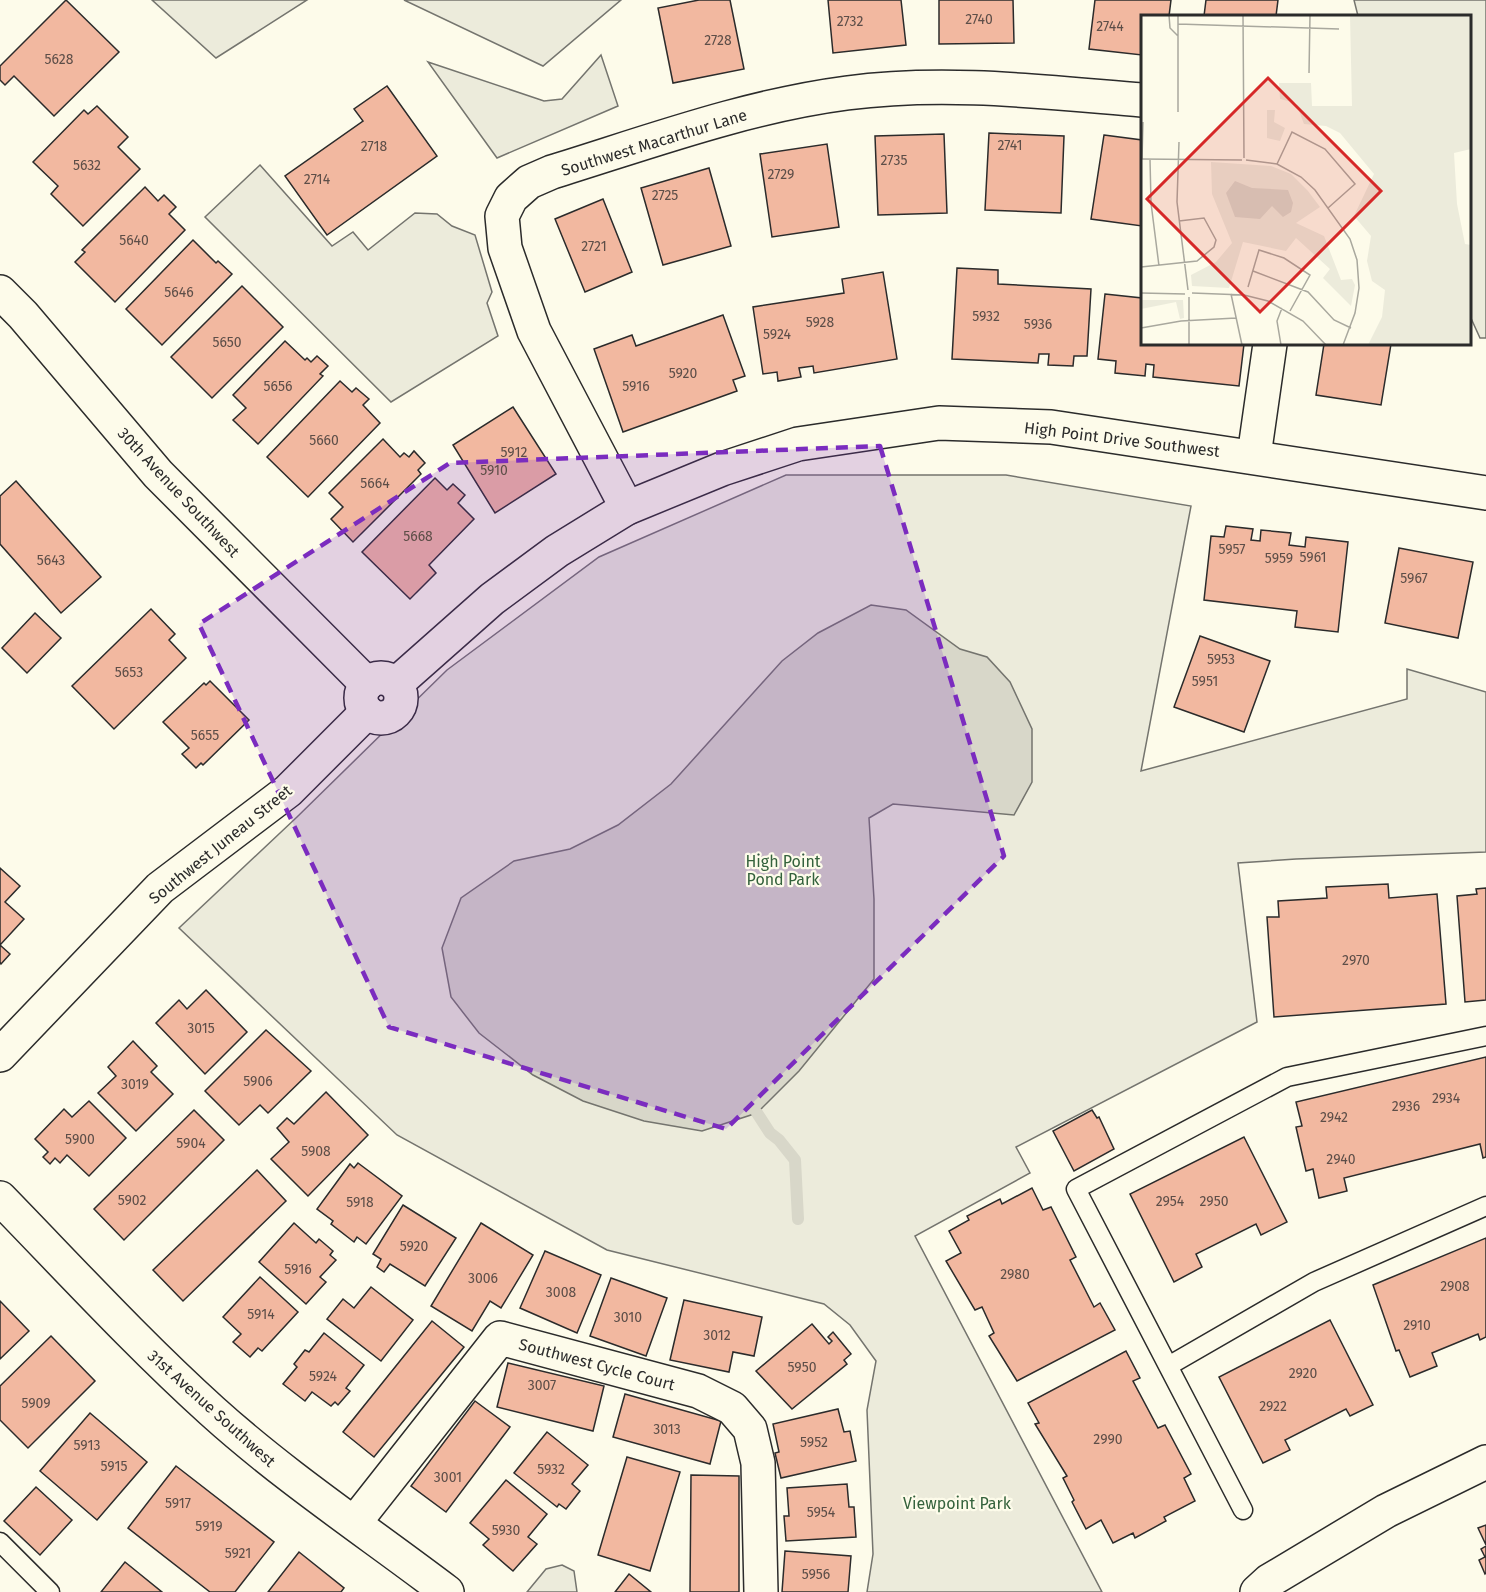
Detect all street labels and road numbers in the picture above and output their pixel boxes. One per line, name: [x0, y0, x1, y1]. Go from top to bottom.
street label: Southwest Macarthur Lane: [559, 105, 749, 180]
street label: High Point Drive Southwest: [1023, 418, 1221, 461]
street label: 30th Avenue Southwest: [114, 424, 244, 561]
street label: Southwest Juneau Street: [145, 781, 296, 908]
street label: Southwest Cycle Court: [517, 1335, 677, 1395]
street label: 31st Avenue Southwest: [144, 1346, 280, 1471]

